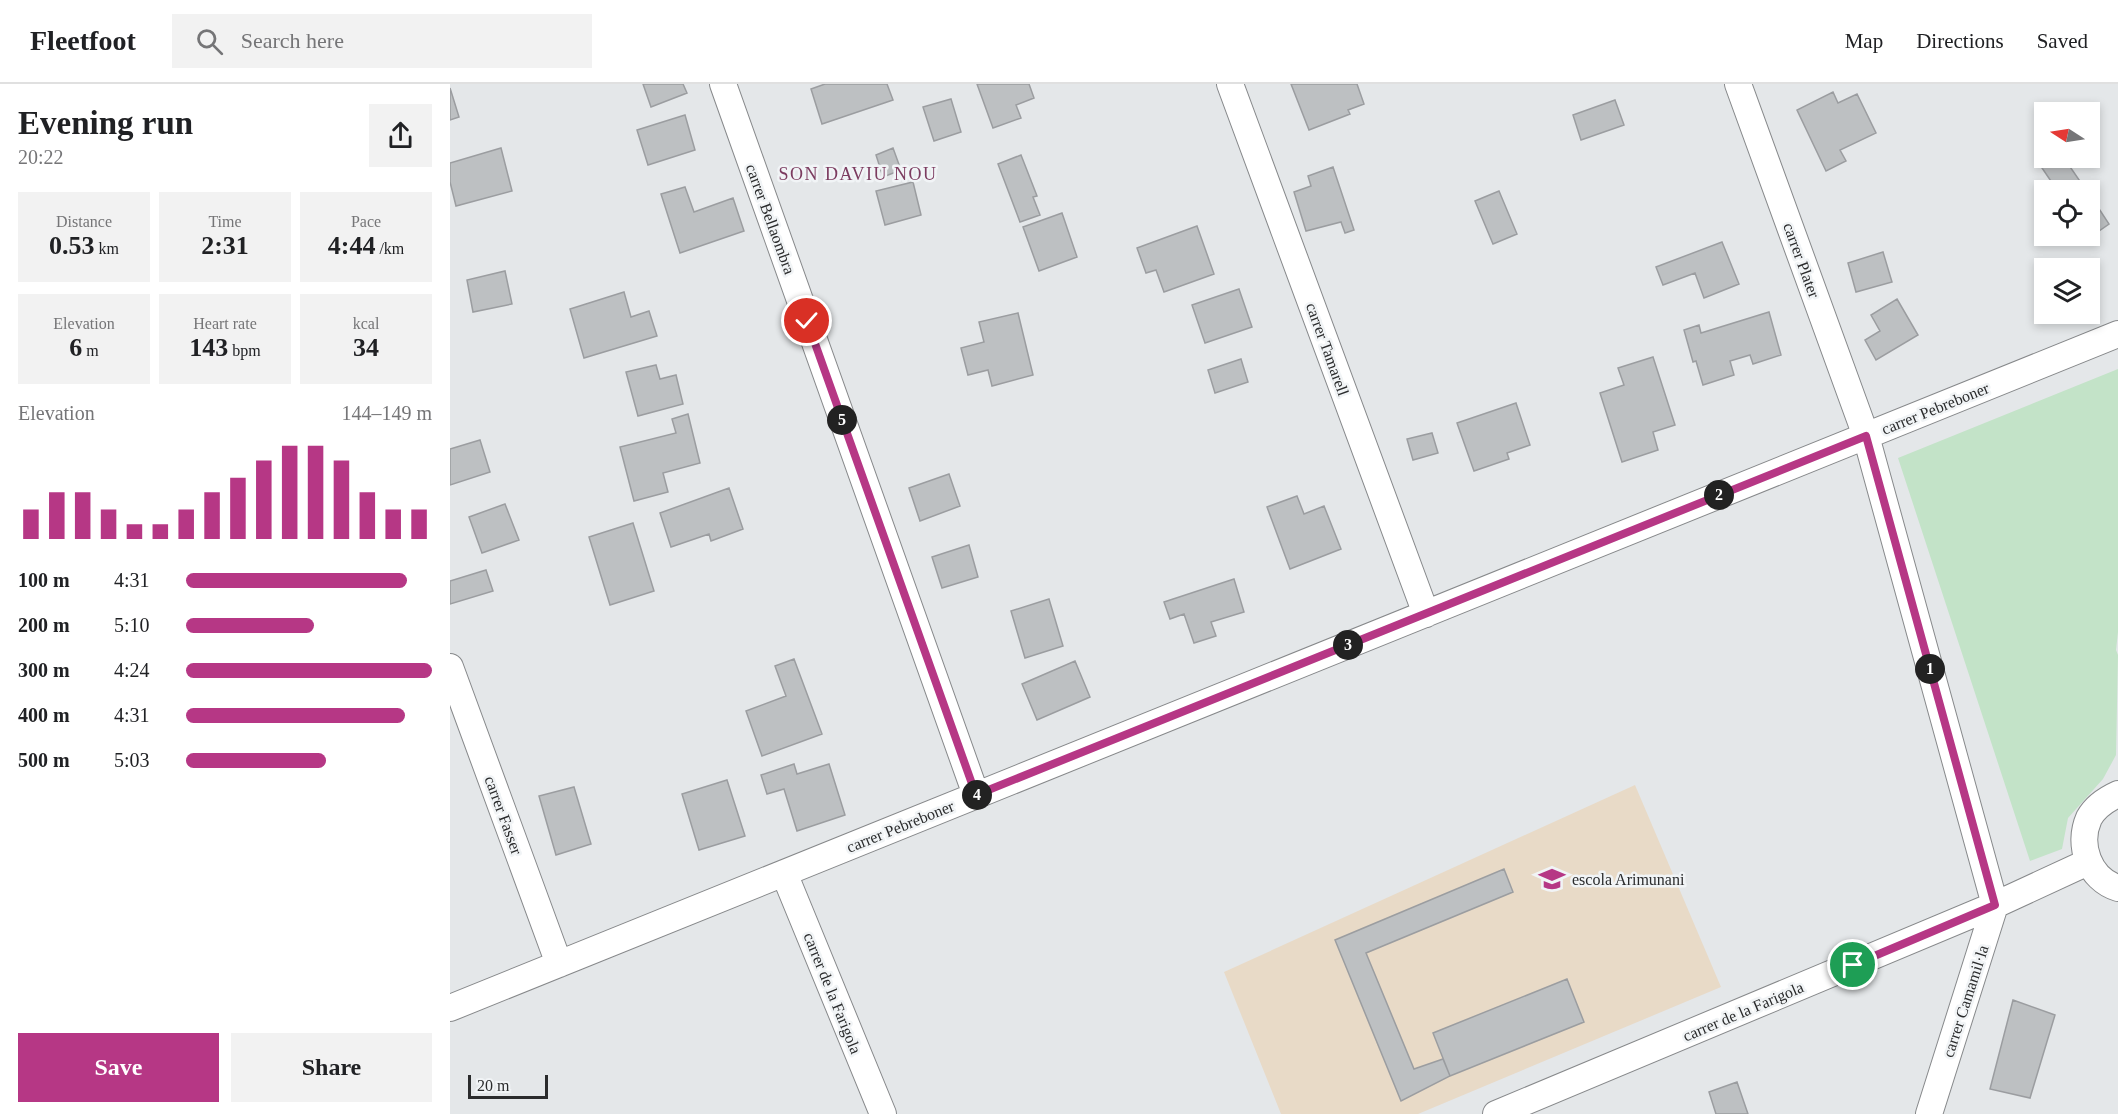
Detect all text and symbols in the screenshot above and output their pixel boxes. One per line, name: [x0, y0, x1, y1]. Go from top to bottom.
search box: [172, 14, 592, 68]
text: Fleetfoot: [30, 25, 136, 56]
icon: search: [193, 25, 226, 58]
text: Search here: [241, 28, 344, 53]
text: Map: [1845, 29, 1883, 53]
text: Directions: [1916, 29, 2004, 53]
text: Saved: [2037, 29, 2088, 53]
north arrow: [2034, 102, 2100, 168]
map controls: [2034, 102, 2100, 324]
button: share: [369, 104, 432, 167]
text: Evening run: [18, 105, 193, 141]
text: 20:22: [18, 146, 64, 168]
street label: carrer Bellaombra: [743, 162, 798, 277]
district label: SON DAVIU NOU: [778, 164, 938, 184]
button: locate: [2034, 180, 2100, 246]
text: Distance: [56, 213, 112, 230]
text: Time: [208, 213, 242, 230]
text: Pace: [351, 213, 381, 230]
street label: carrer Plater: [1780, 220, 1823, 301]
text: 0.53: [49, 231, 95, 260]
text: 2:31: [201, 231, 249, 260]
text: 4:44: [328, 231, 375, 260]
text: km: [95, 240, 119, 257]
text: /km: [375, 240, 404, 257]
button: layers: [2034, 258, 2100, 324]
pin: [781, 295, 832, 346]
street label: carrer Tamarell: [1303, 300, 1352, 398]
icon: check: [790, 304, 823, 337]
text: Elevation: [53, 315, 115, 332]
text: Heart rate: [193, 315, 257, 332]
text: kcal: [353, 315, 379, 332]
text: 6: [69, 333, 82, 362]
text: 143: [189, 333, 228, 362]
text: 34: [353, 333, 379, 362]
text: m: [82, 342, 99, 359]
text: bpm: [228, 342, 261, 359]
street label: carrer Pebreboner: [1879, 379, 1992, 438]
text: Elevation: [18, 402, 95, 424]
text: 144–149 m: [341, 402, 432, 424]
pin: 5: [827, 405, 857, 435]
text: 5: [838, 411, 846, 428]
pin: 2: [1704, 480, 1734, 510]
text: 2: [1715, 486, 1723, 503]
text: 100 m: [18, 569, 70, 591]
text: 4:31: [114, 569, 150, 591]
text: 200 m: [18, 614, 70, 636]
text: 5:10: [114, 614, 150, 636]
pin: 3: [1333, 630, 1363, 660]
text: 3: [1344, 636, 1352, 653]
pin: 1: [1915, 654, 1945, 684]
text: 300 m: [18, 659, 70, 681]
text: 4:24: [114, 659, 150, 681]
text: 1: [1926, 660, 1934, 677]
text: 400 m: [18, 704, 70, 726]
text: 4:31: [114, 704, 150, 726]
text: 500 m: [18, 749, 70, 771]
text: 5:03: [114, 749, 150, 771]
street label: carrer Fasser: [481, 774, 526, 857]
pin: 4: [962, 780, 992, 810]
text: 4: [973, 786, 981, 803]
street label: carrer Pebreboner: [844, 797, 957, 856]
school or university icon: escola Arimunani: [1537, 864, 1567, 894]
place label: escola Arimunani: [1572, 871, 1685, 888]
street label: carrer de la Farigola: [800, 930, 865, 1057]
pin: [1827, 939, 1878, 990]
street label: carrer Camamil·la: [1939, 943, 1992, 1059]
icon: arrive: [1836, 948, 1869, 981]
street label: carrer de la Farigola: [1680, 978, 1806, 1045]
button: Save: [18, 1033, 219, 1102]
button: Share: [231, 1033, 432, 1102]
scale bar: [468, 1072, 548, 1100]
text: 20 m: [477, 1077, 509, 1094]

